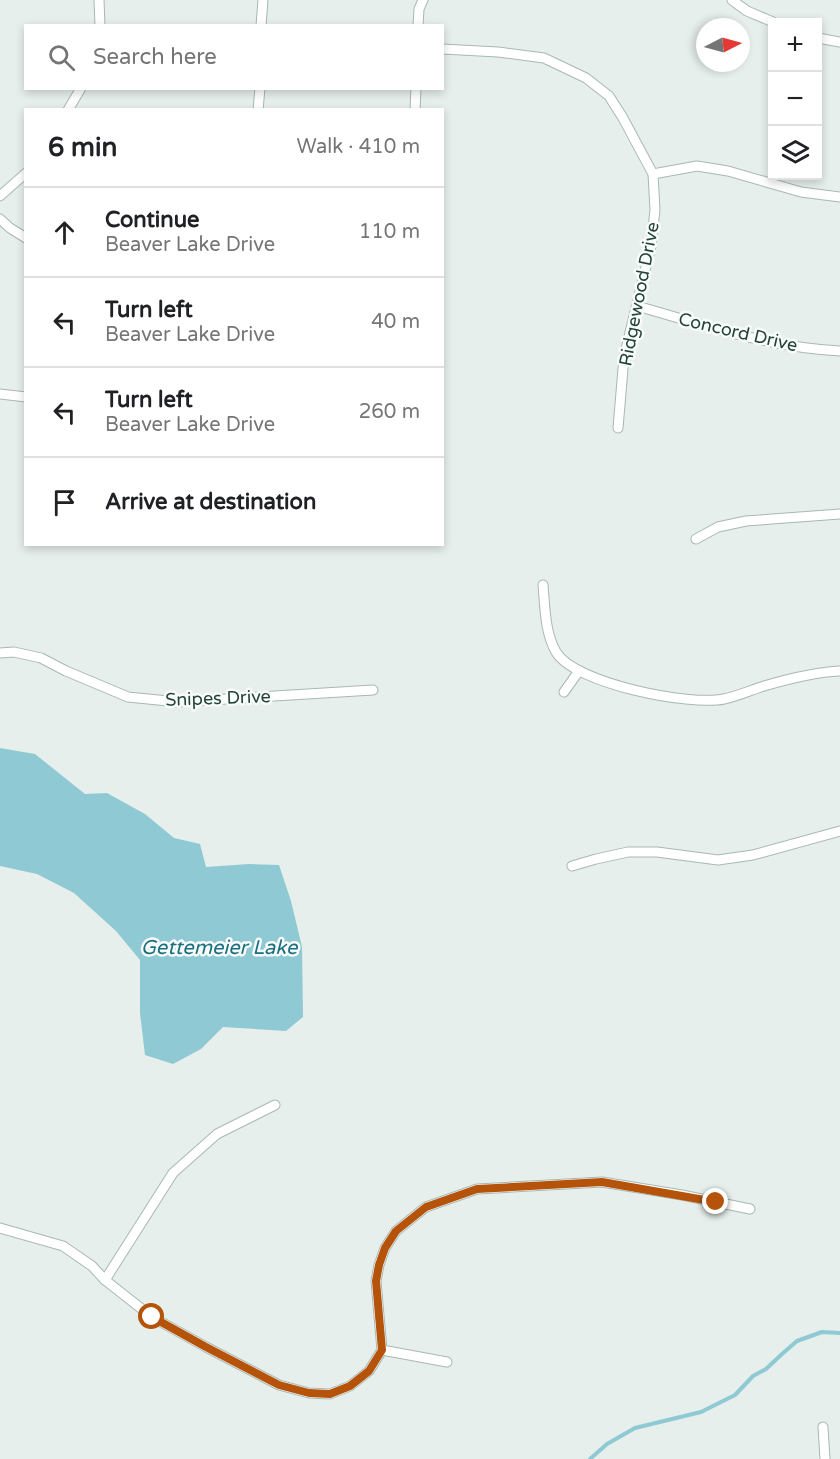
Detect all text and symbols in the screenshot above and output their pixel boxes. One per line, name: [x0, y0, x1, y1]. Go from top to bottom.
north arrow: [696, 18, 750, 72]
map controls: [768, 18, 822, 180]
button: +: [768, 18, 822, 72]
search box: [24, 24, 444, 90]
icon: search: [45, 41, 78, 74]
text: Search here: [93, 44, 217, 70]
button: −: [768, 72, 822, 126]
button: layers: [768, 126, 822, 180]
text: 6 min: [48, 132, 117, 163]
text: Walk · 410 m: [297, 135, 420, 159]
text: Continue: [105, 207, 200, 233]
icon: ahead: [48, 216, 81, 249]
text: 110 m: [359, 220, 420, 244]
street label: Ridgewood Drive: [614, 220, 664, 368]
text: Beaver Lake Drive: [105, 233, 275, 257]
text: Turn left: [105, 297, 193, 323]
icon: left: [48, 306, 81, 339]
street label: Concord Drive: [676, 308, 800, 356]
text: 40 m: [371, 310, 420, 334]
text: Beaver Lake Drive: [105, 323, 275, 347]
text: Turn left: [105, 387, 193, 413]
icon: left: [48, 396, 81, 429]
text: 260 m: [359, 400, 420, 424]
text: Beaver Lake Drive: [105, 413, 275, 437]
icon: arrive: [48, 486, 81, 519]
text: Arrive at destination: [105, 489, 316, 515]
street label: Snipes Drive: [165, 685, 271, 711]
water label: Gettemeier Lake: [141, 936, 299, 960]
route end: [702, 1188, 728, 1214]
route start: [138, 1303, 164, 1329]

